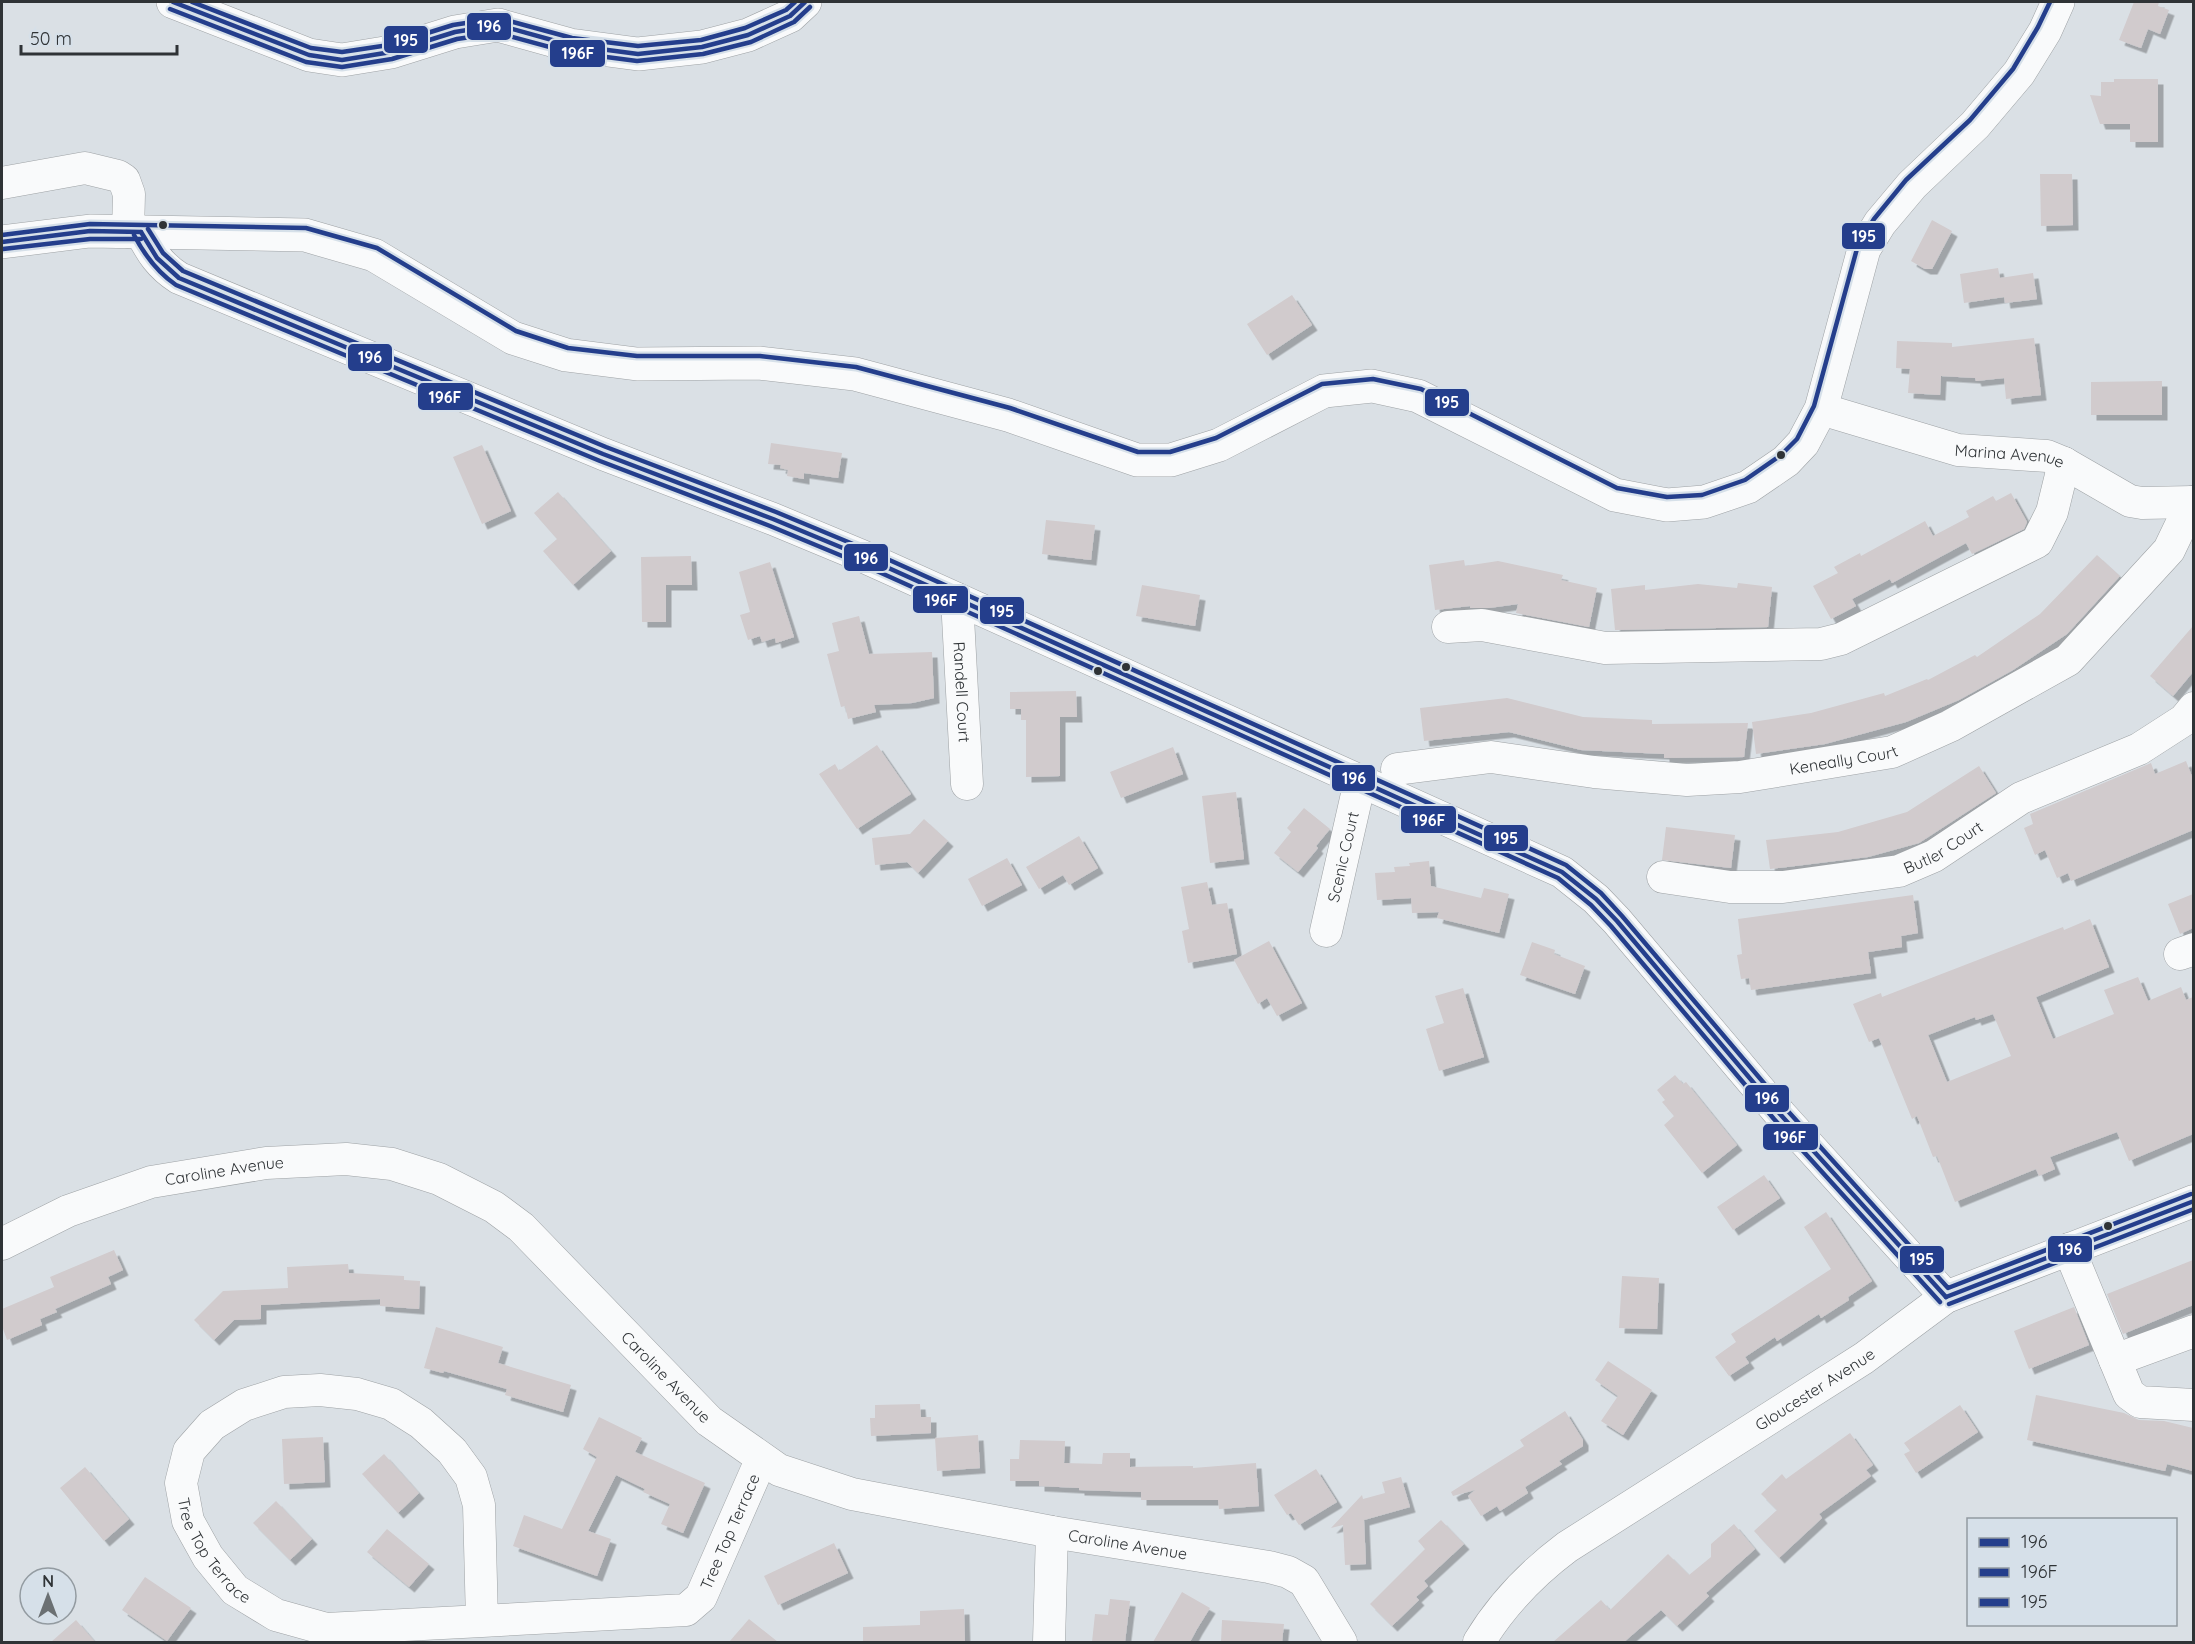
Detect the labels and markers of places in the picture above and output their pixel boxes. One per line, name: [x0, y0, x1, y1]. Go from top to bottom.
unlabelled marker: [157, 219, 169, 231]
unlabelled marker: [1775, 449, 1787, 461]
unlabelled marker: [1120, 661, 1132, 673]
unlabelled marker: [1092, 665, 1104, 677]
unlabelled marker: [2102, 1220, 2114, 1232]

